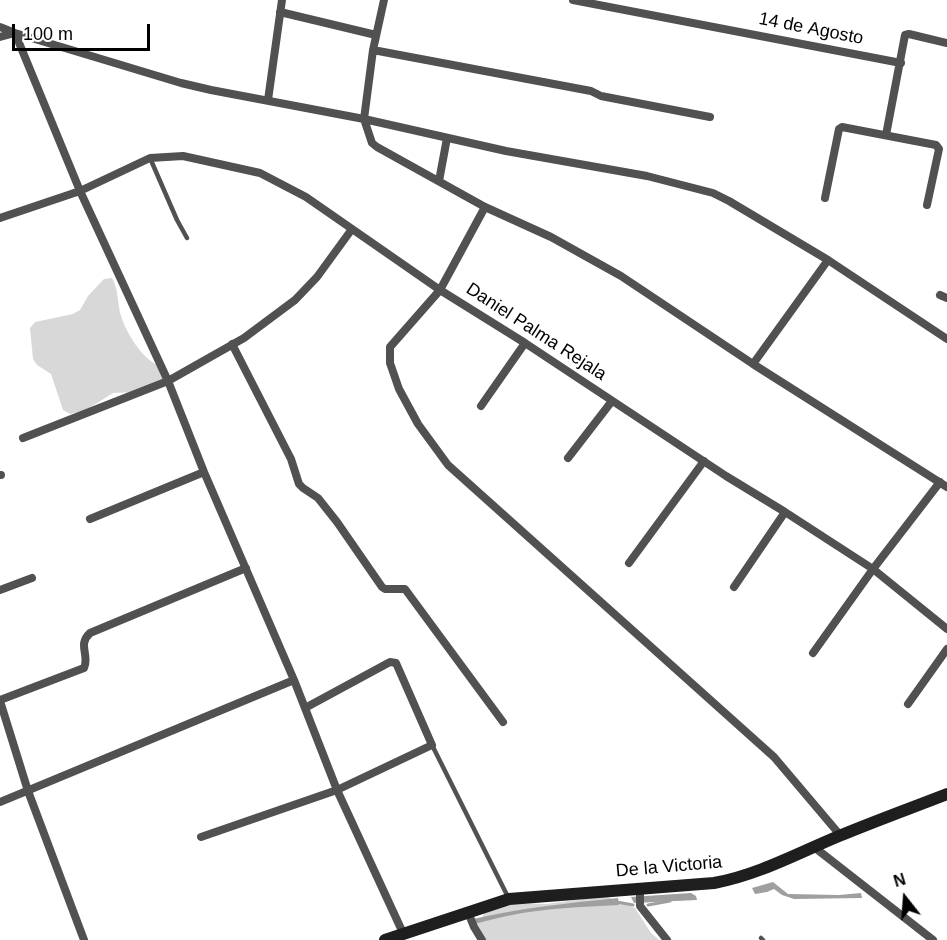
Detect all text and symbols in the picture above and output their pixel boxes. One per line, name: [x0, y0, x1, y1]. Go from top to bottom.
street label: 14 de Agosto: [757, 8, 865, 50]
scale bar: [15, 12, 153, 50]
text: 100 m: [23, 24, 73, 44]
street label: Daniel Palma Rejala: [462, 279, 610, 385]
street label: De la Victoria: [615, 852, 723, 882]
north arrow: [875, 868, 935, 928]
text: N: [892, 870, 908, 890]

